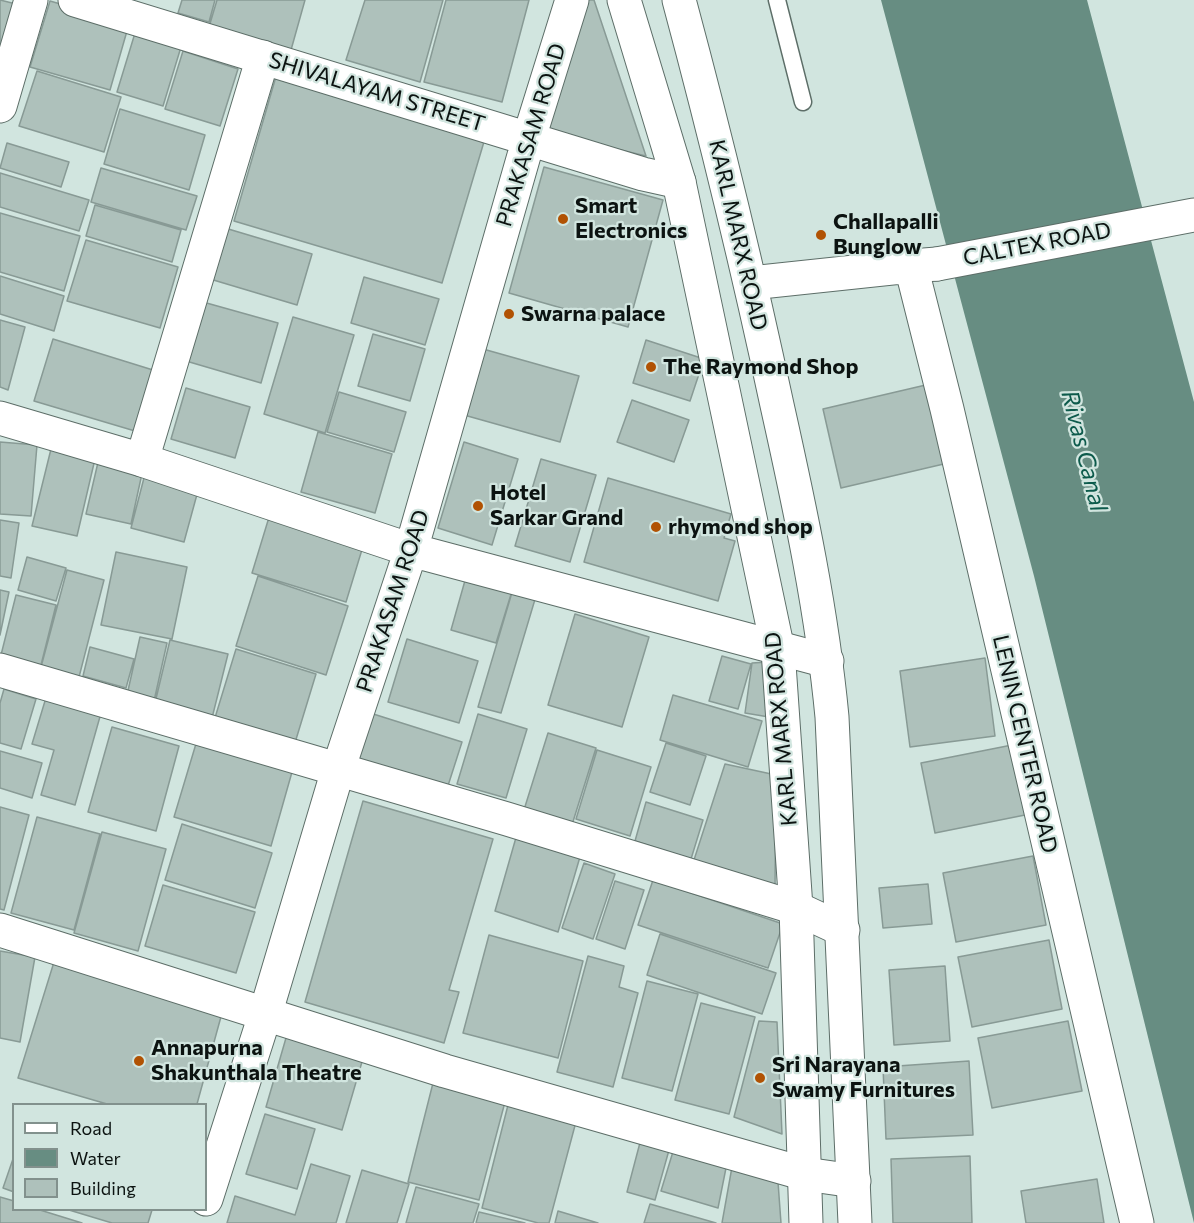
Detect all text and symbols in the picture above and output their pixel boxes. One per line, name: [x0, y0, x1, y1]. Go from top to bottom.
street label: PRAKASAM ROAD: [491, 40, 571, 230]
street label: SHIVALAYAM STREET: [266, 47, 488, 137]
street label: KARL MARX ROAD: [703, 137, 773, 333]
place label: Smart Electronics: [575, 193, 687, 244]
place label: Challapalli Bunglow: [833, 209, 939, 260]
marker: Smart Electronics: [556, 212, 570, 226]
street label: CALTEX ROAD: [961, 217, 1113, 271]
marker: Challapalli Bunglow: [814, 228, 828, 242]
place label: Swarna palace: [521, 301, 665, 327]
marker: Swarna palace: [502, 307, 516, 321]
place label: The Raymond Shop: [663, 354, 858, 380]
marker: The Raymond Shop: [644, 360, 658, 374]
water label: Rivas Canal: [1055, 387, 1113, 515]
place label: Hotel Sarkar Grand: [490, 480, 623, 532]
marker: Hotel Sarkar Grand: [471, 499, 485, 513]
street label: PRAKASAM ROAD: [351, 507, 435, 695]
place label: rhymond shop: [668, 514, 813, 540]
marker: rhymond shop: [649, 520, 663, 534]
street label: KARL MARX ROAD: [759, 631, 803, 827]
street label: LENIN CENTER ROAD: [987, 632, 1063, 856]
place label: Annapurna Shakunthala Theatre: [151, 1035, 362, 1086]
place label: Sri Narayana Swamy Furnitures: [772, 1052, 955, 1104]
marker: Annapurna Shakunthala Theatre: [132, 1054, 146, 1068]
marker: Sri Narayana Swamy Furnitures: [753, 1071, 767, 1085]
legend: [12, 1103, 207, 1211]
text: Road: [70, 1117, 112, 1139]
text: Water: [70, 1147, 121, 1169]
text: Building: [70, 1177, 136, 1199]

